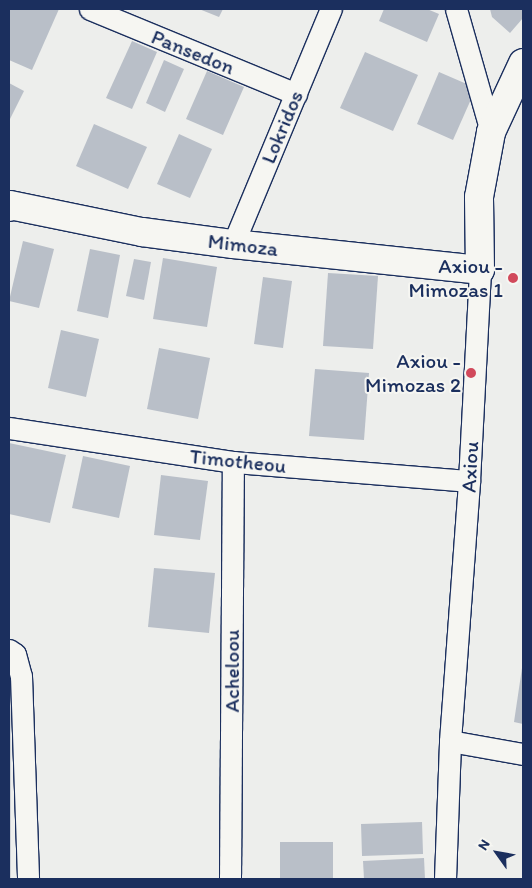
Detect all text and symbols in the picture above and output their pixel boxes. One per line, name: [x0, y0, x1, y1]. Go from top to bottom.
street label: Pansedon: [148, 24, 238, 80]
street label: Lokridos: [255, 87, 309, 167]
street label: Mimoza: [206, 228, 280, 262]
place label: Axiou - Mimozas 1: [408, 253, 503, 303]
marker: Axiou - Mimozas 1: [507, 272, 519, 284]
place label: Axiou - Mimozas 2: [365, 348, 461, 398]
marker: Axiou - Mimozas 2: [465, 367, 477, 379]
street label: Axiou: [456, 441, 484, 493]
street label: Timotheou: [189, 443, 287, 479]
street label: Acheloou: [219, 630, 245, 712]
north arrow: [472, 828, 522, 878]
text: N: [474, 836, 494, 853]

